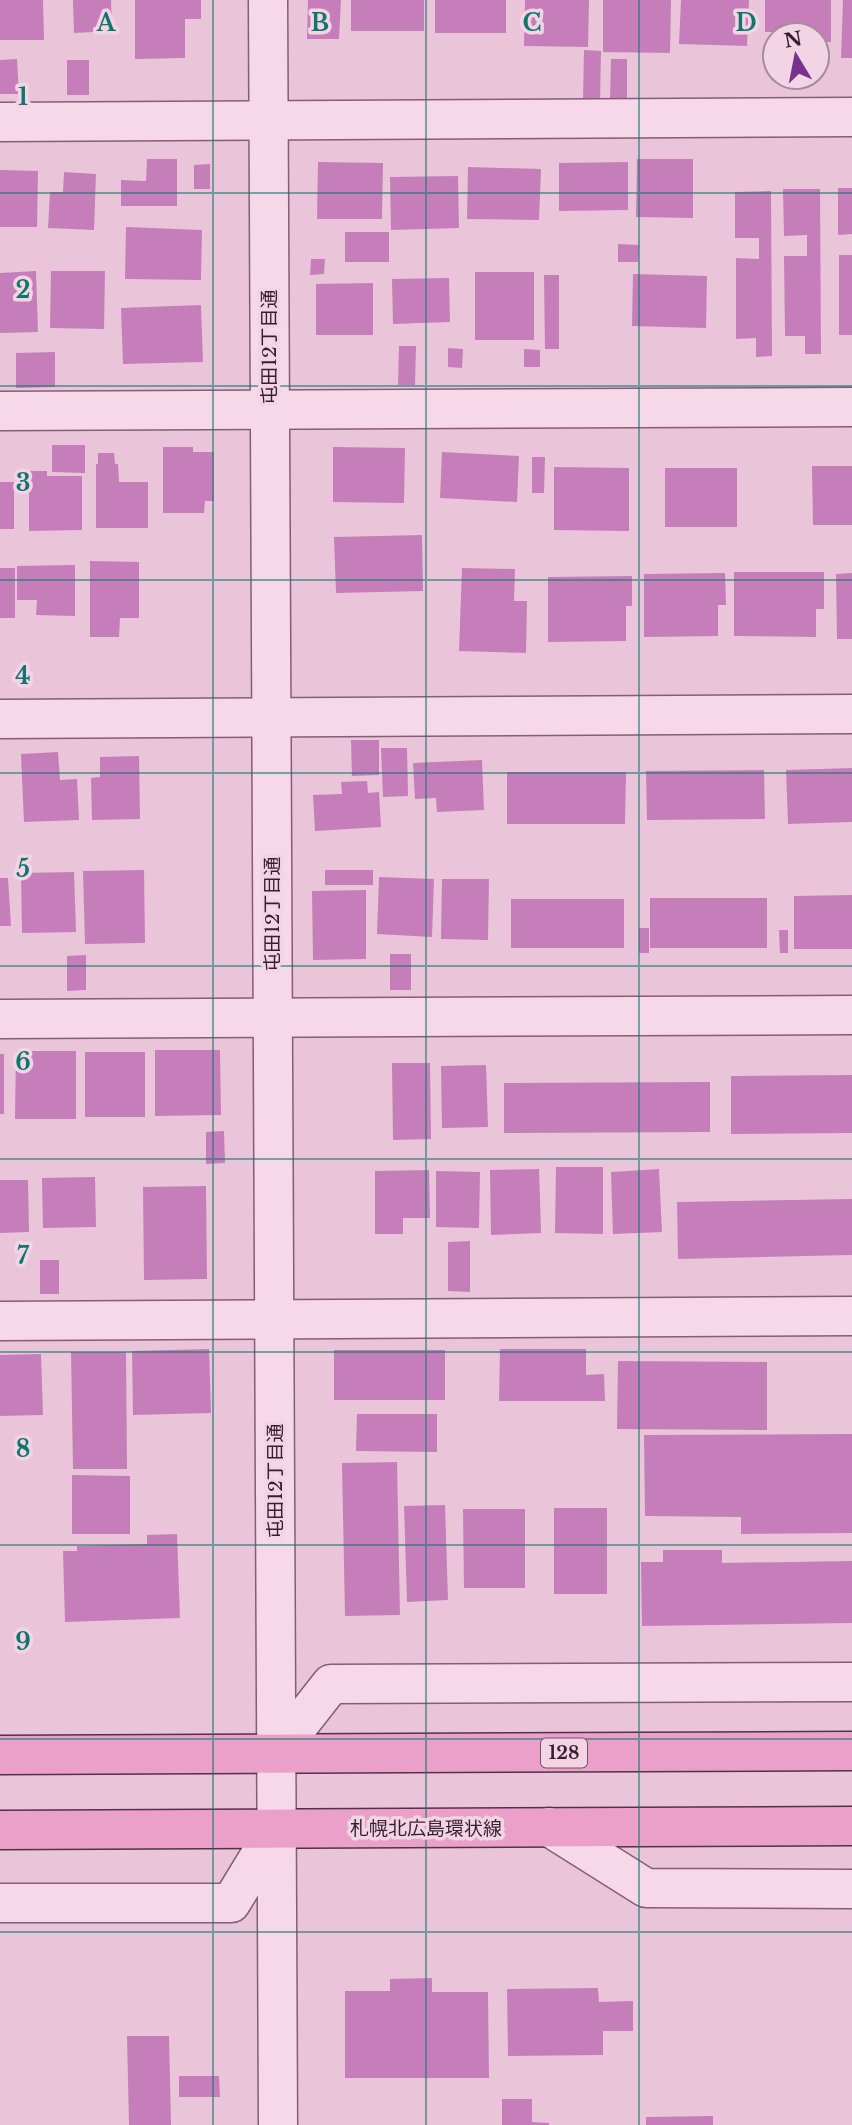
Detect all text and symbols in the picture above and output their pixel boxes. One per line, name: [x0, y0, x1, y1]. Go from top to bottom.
text: A: [96, 9, 117, 37]
text: B: [311, 9, 329, 37]
text: C: [523, 9, 541, 37]
text: D: [735, 9, 757, 37]
north arrow: [761, 21, 831, 91]
text: N: [782, 27, 804, 53]
text: 1: [18, 83, 28, 111]
text: 2: [16, 276, 30, 304]
street label: 屯田12丁目通: [258, 289, 281, 405]
text: 3: [16, 469, 30, 497]
text: 4: [15, 662, 31, 690]
text: 5: [16, 855, 30, 883]
street label: 屯田12丁目通: [261, 856, 284, 972]
text: 6: [15, 1048, 31, 1076]
text: 7: [17, 1242, 30, 1270]
street label: 屯田12丁目通: [264, 1423, 287, 1539]
text: 8: [16, 1435, 30, 1463]
text: 9: [15, 1628, 31, 1656]
road number: 128: [541, 1738, 587, 1768]
street label: 札幌北広島環状線: [350, 1817, 502, 1840]

